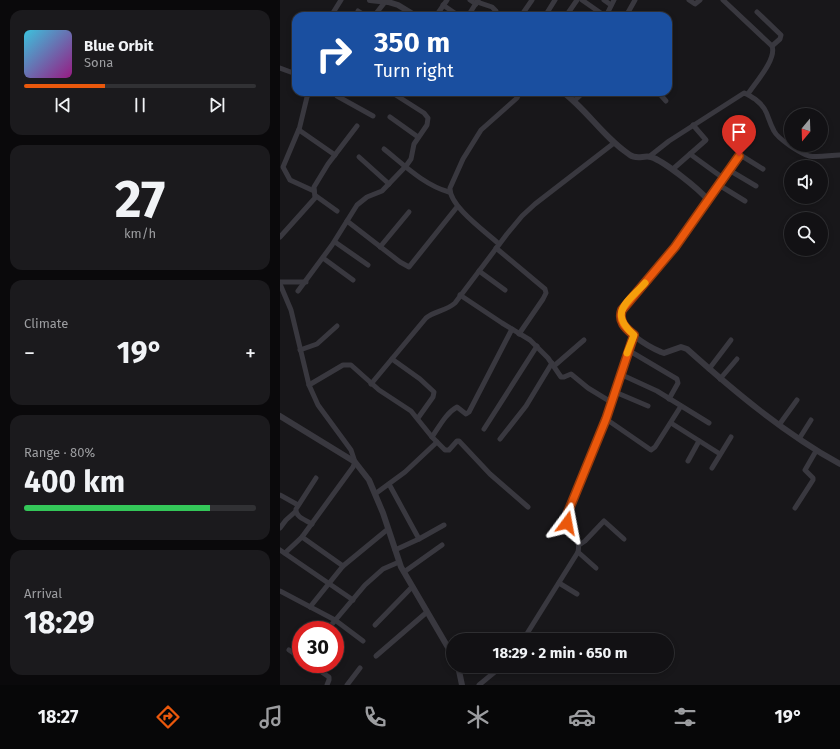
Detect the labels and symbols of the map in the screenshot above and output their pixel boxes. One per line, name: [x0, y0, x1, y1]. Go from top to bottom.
north arrow: [784, 108, 828, 152]
pin: [722, 115, 756, 156]
position arrow: [546, 502, 588, 544]
speed limit sign: 30: [292, 621, 344, 673]

